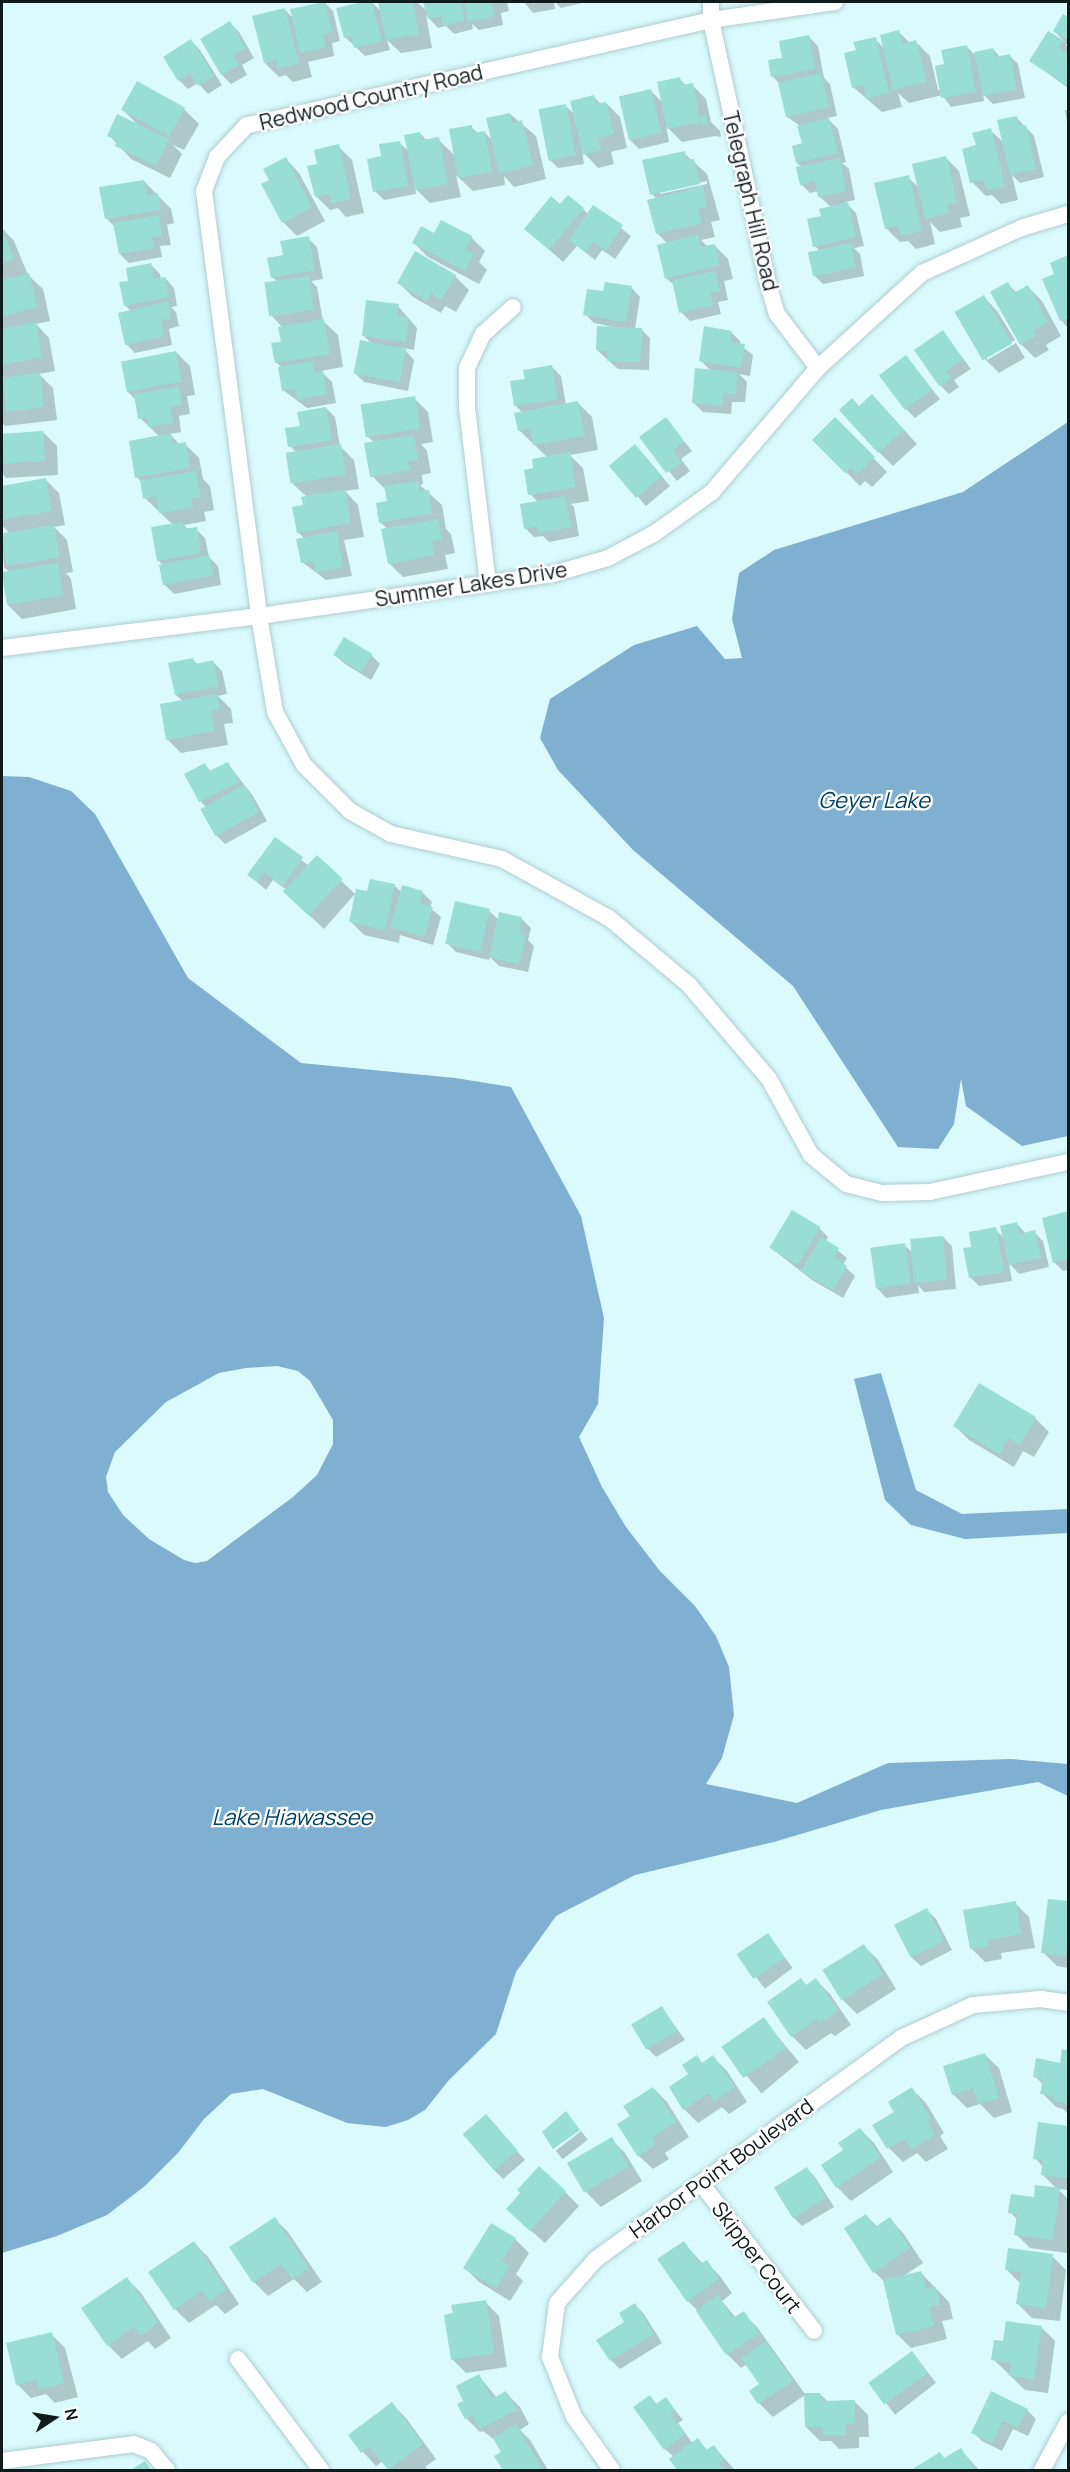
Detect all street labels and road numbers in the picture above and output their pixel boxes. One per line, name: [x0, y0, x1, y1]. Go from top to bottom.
street label: Redwood Country Road: [257, 59, 485, 135]
street label: Telegraph Hill Road: [718, 109, 784, 293]
street label: Summer Lakes Drive: [373, 556, 569, 612]
street label: Harbor Point Boulevard: [624, 2093, 818, 2243]
street label: Skipper Court: [707, 2196, 807, 2318]

